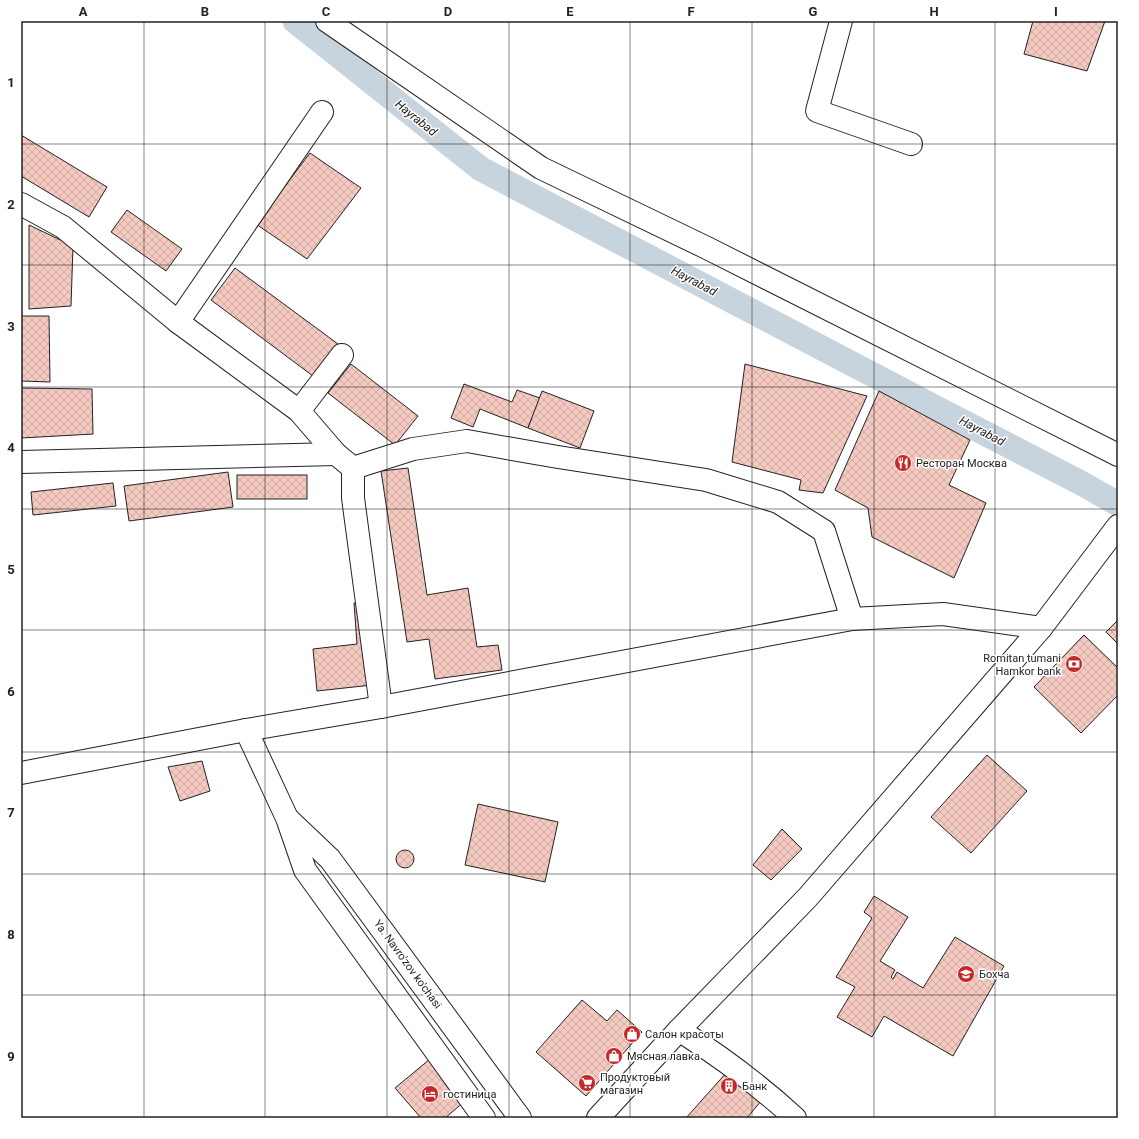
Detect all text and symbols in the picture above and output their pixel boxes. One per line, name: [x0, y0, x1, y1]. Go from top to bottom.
text: A: [79, 4, 88, 19]
text: B: [201, 4, 209, 19]
text: C: [322, 4, 331, 19]
text: D: [444, 4, 452, 19]
text: E: [566, 4, 574, 19]
text: F: [687, 4, 695, 19]
text: G: [809, 4, 818, 19]
text: H: [929, 4, 939, 19]
text: I: [1054, 4, 1058, 19]
text: 1: [7, 75, 15, 90]
water label: Hayrabad: [392, 97, 440, 139]
text: 2: [7, 197, 15, 212]
water label: Hayrabad: [669, 263, 720, 299]
text: 3: [7, 319, 15, 334]
water label: Hayrabad: [957, 413, 1008, 449]
text: 4: [7, 440, 15, 455]
restaurant icon: Ресторан Москва: [893, 453, 913, 473]
place label: Ресторан Москва: [916, 457, 1007, 470]
text: 5: [7, 562, 15, 577]
place label: Romitan tumani Hamkor bank: [983, 652, 1061, 678]
bank icon: Romitan tumani Hamkor bank: [1064, 654, 1084, 674]
text: 6: [7, 684, 15, 699]
text: 7: [7, 805, 15, 820]
street label: Ya. Navro'zov ko'chasi: [371, 917, 444, 1011]
text: 8: [7, 927, 15, 942]
school or university icon: Бохча: [956, 964, 976, 984]
place label: Бохча: [979, 968, 1010, 981]
shop icon: Салон красоты: [622, 1024, 642, 1044]
place label: Салон красоты: [645, 1028, 724, 1041]
shop icon: Мясная лавка: [604, 1046, 624, 1066]
text: 9: [7, 1049, 15, 1064]
place label: Мясная лавка: [627, 1050, 700, 1063]
place label: Продуктовый магазин: [600, 1071, 670, 1097]
supermarket icon: Продуктовый магазин: [577, 1073, 597, 1093]
building icon: Банк: [719, 1076, 739, 1096]
place label: Банк: [742, 1080, 767, 1093]
hotel icon: гостиница: [420, 1084, 440, 1104]
place label: гостиница: [443, 1088, 496, 1101]

